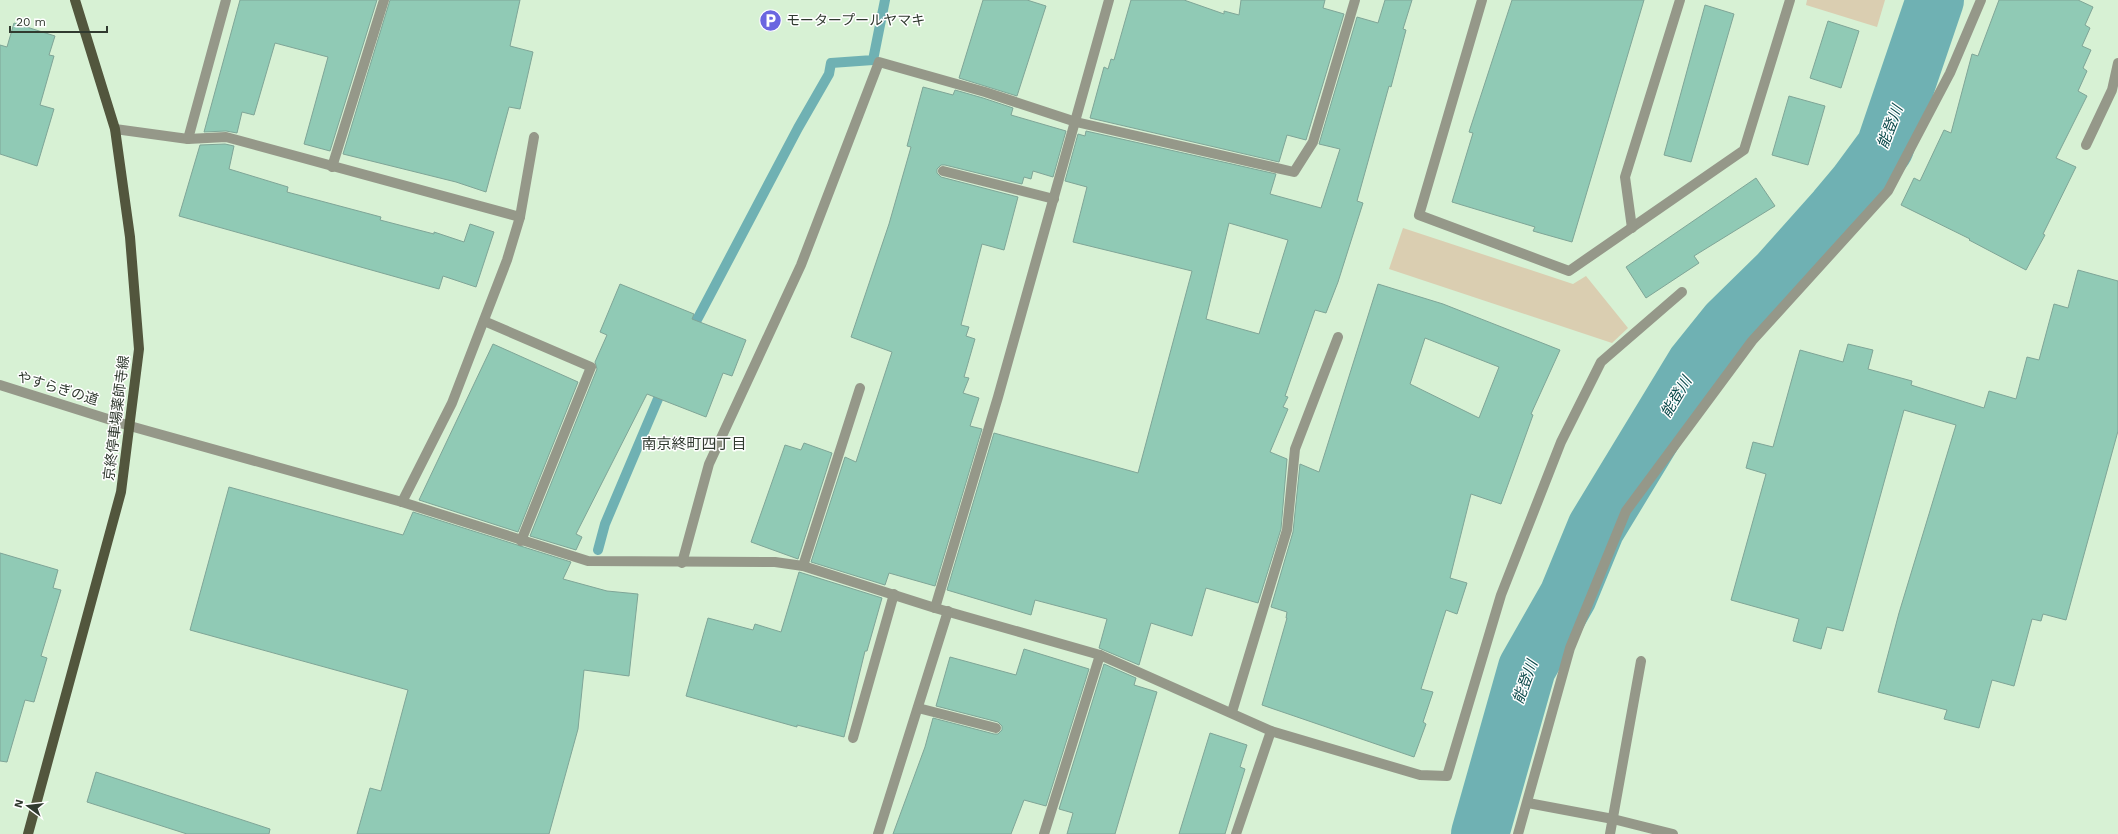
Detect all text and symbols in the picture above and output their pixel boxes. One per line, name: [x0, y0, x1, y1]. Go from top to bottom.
parking icon: モータープールヤマキ: [757, 7, 783, 33]
scale bar: [10, 8, 107, 34]
place label: モータープールヤマキ: [786, 12, 925, 28]
text: 20 m: [16, 15, 46, 29]
water label: 能登川: [1874, 101, 1907, 151]
street label: 京終停車場薬師寺線: [100, 354, 132, 482]
street label: やすらぎの道: [15, 368, 101, 408]
water label: 能登川: [1657, 371, 1696, 421]
district label: 南京終町四丁目: [641, 435, 747, 453]
water label: 能登川: [1509, 656, 1542, 706]
north arrow: [8, 786, 48, 826]
text: N: [11, 798, 26, 809]

